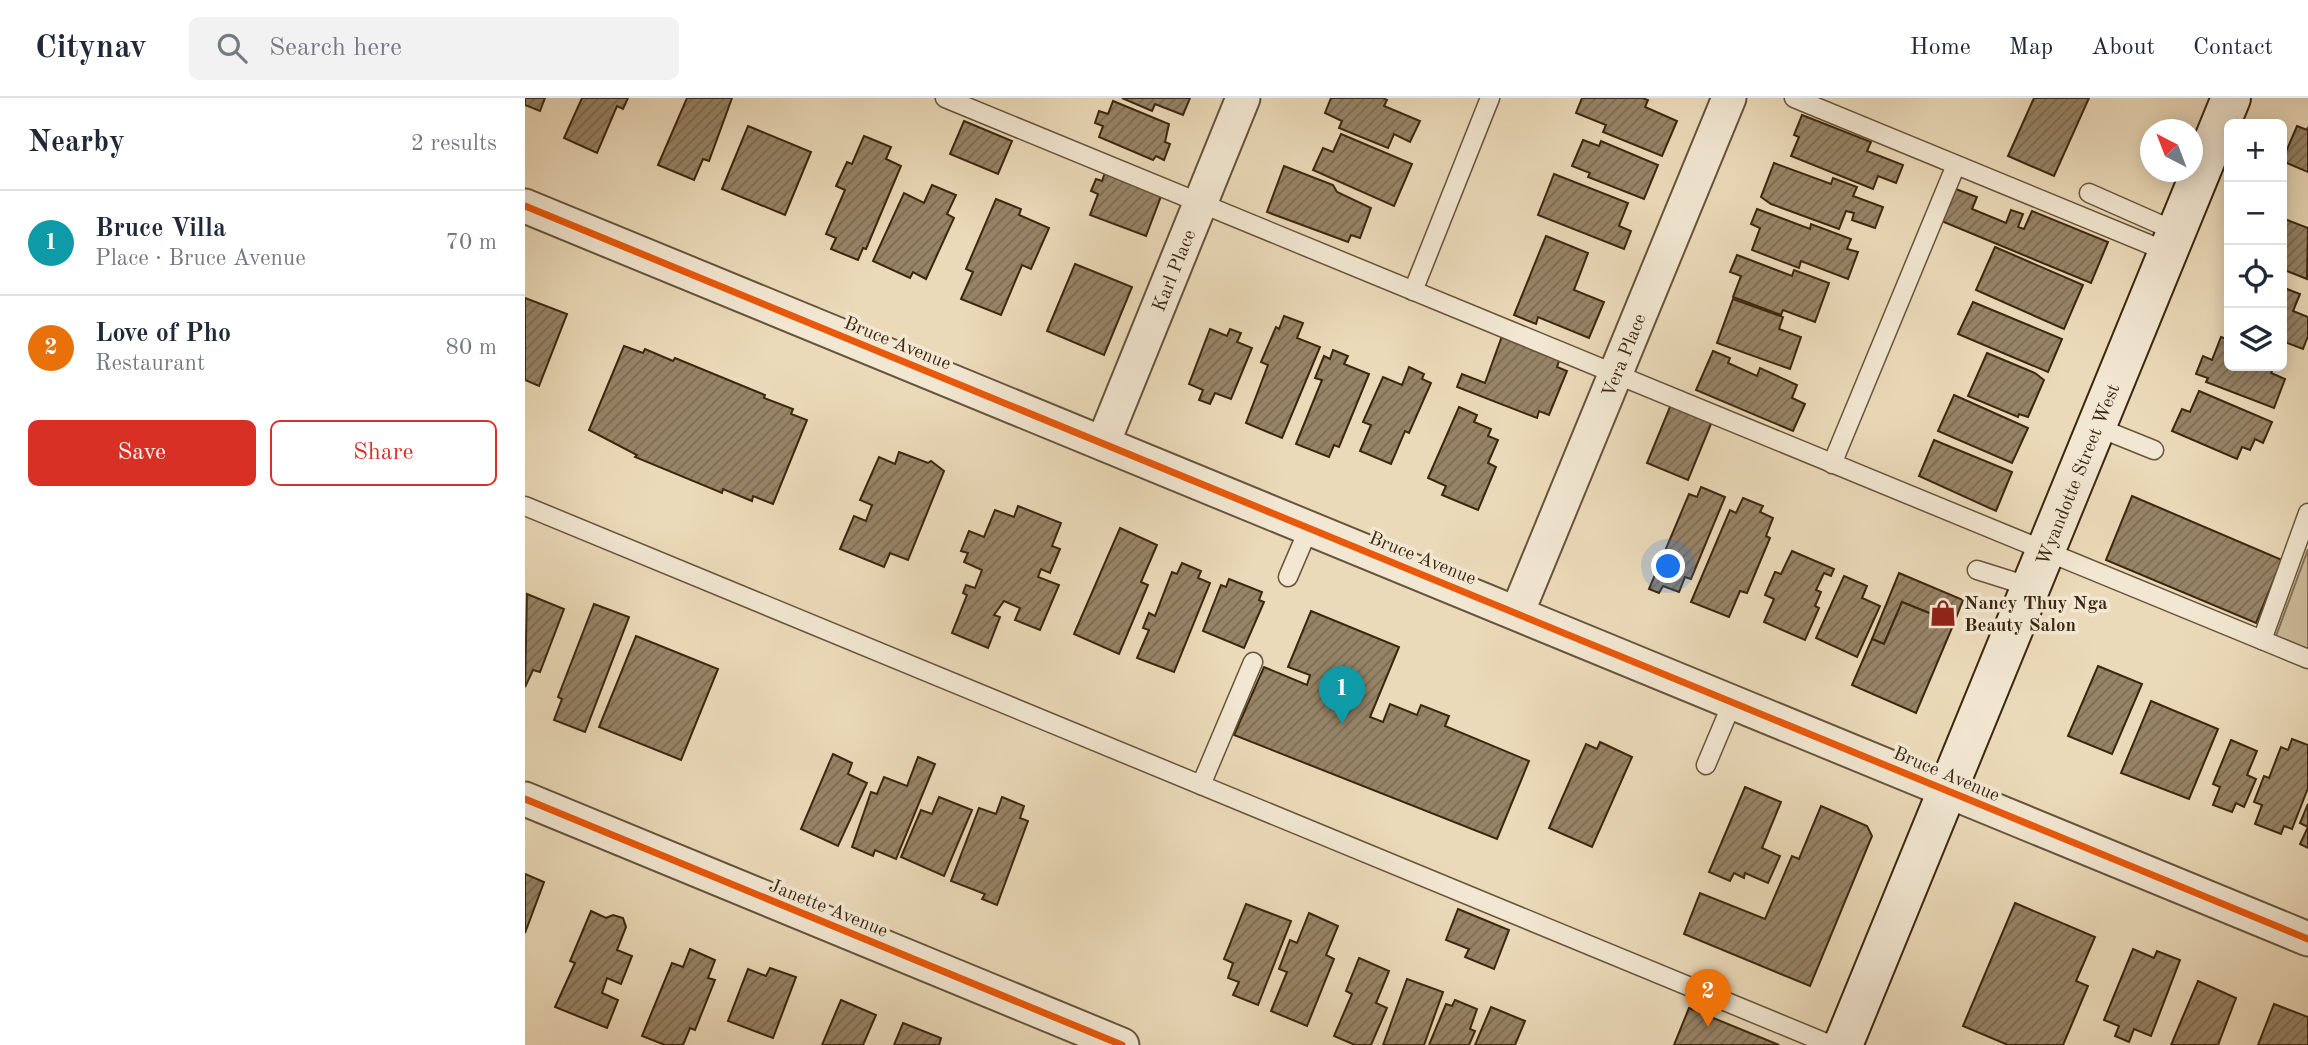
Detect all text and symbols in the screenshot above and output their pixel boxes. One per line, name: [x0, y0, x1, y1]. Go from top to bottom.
search box: [189, 17, 679, 80]
icon: search: [213, 29, 251, 67]
text: Citynav: [35, 32, 147, 65]
text: Search here: [269, 35, 402, 61]
text: Home: [1910, 36, 1971, 60]
text: Map: [2009, 36, 2053, 60]
text: About: [2091, 36, 2155, 60]
text: Contact: [2193, 36, 2273, 60]
north arrow: [2140, 119, 2203, 182]
map controls: [2224, 119, 2287, 371]
button: +: [2224, 119, 2287, 182]
text: Nearby: [28, 128, 125, 158]
text: 2 results: [411, 132, 497, 155]
button: −: [2224, 182, 2287, 245]
text: Bruce Villa: [95, 216, 226, 242]
street label: Karl Place: [1150, 227, 1200, 315]
text: 1: [44, 231, 58, 254]
text: 70 m: [446, 231, 497, 254]
button: locate: [2224, 245, 2287, 308]
text: Place · Bruce Avenue: [95, 247, 306, 270]
button: layers: [2224, 308, 2287, 371]
street label: Vera Place: [1600, 311, 1651, 401]
street label: Bruce Avenue: [841, 314, 953, 374]
text: Love of Pho: [95, 321, 231, 347]
text: 2: [44, 336, 58, 359]
text: 80 m: [446, 336, 497, 359]
text: Restaurant: [95, 352, 205, 375]
street label: Wyandotte Street West: [2034, 381, 2124, 568]
button: Save: [28, 420, 256, 486]
button: Share: [270, 420, 497, 486]
street label: Bruce Avenue: [1366, 529, 1478, 589]
your location: [1651, 549, 1685, 583]
place label: Nancy Thuy Nga Beauty Salon: [1964, 595, 2108, 636]
shop icon: Nancy Thuy Nga Beauty Salon: [1928, 598, 1958, 628]
pin: 1: [1319, 666, 1365, 724]
street label: Bruce Avenue: [1890, 744, 2002, 806]
street label: Janette Avenue: [766, 877, 890, 942]
pin: 2: [1685, 969, 1731, 1027]

